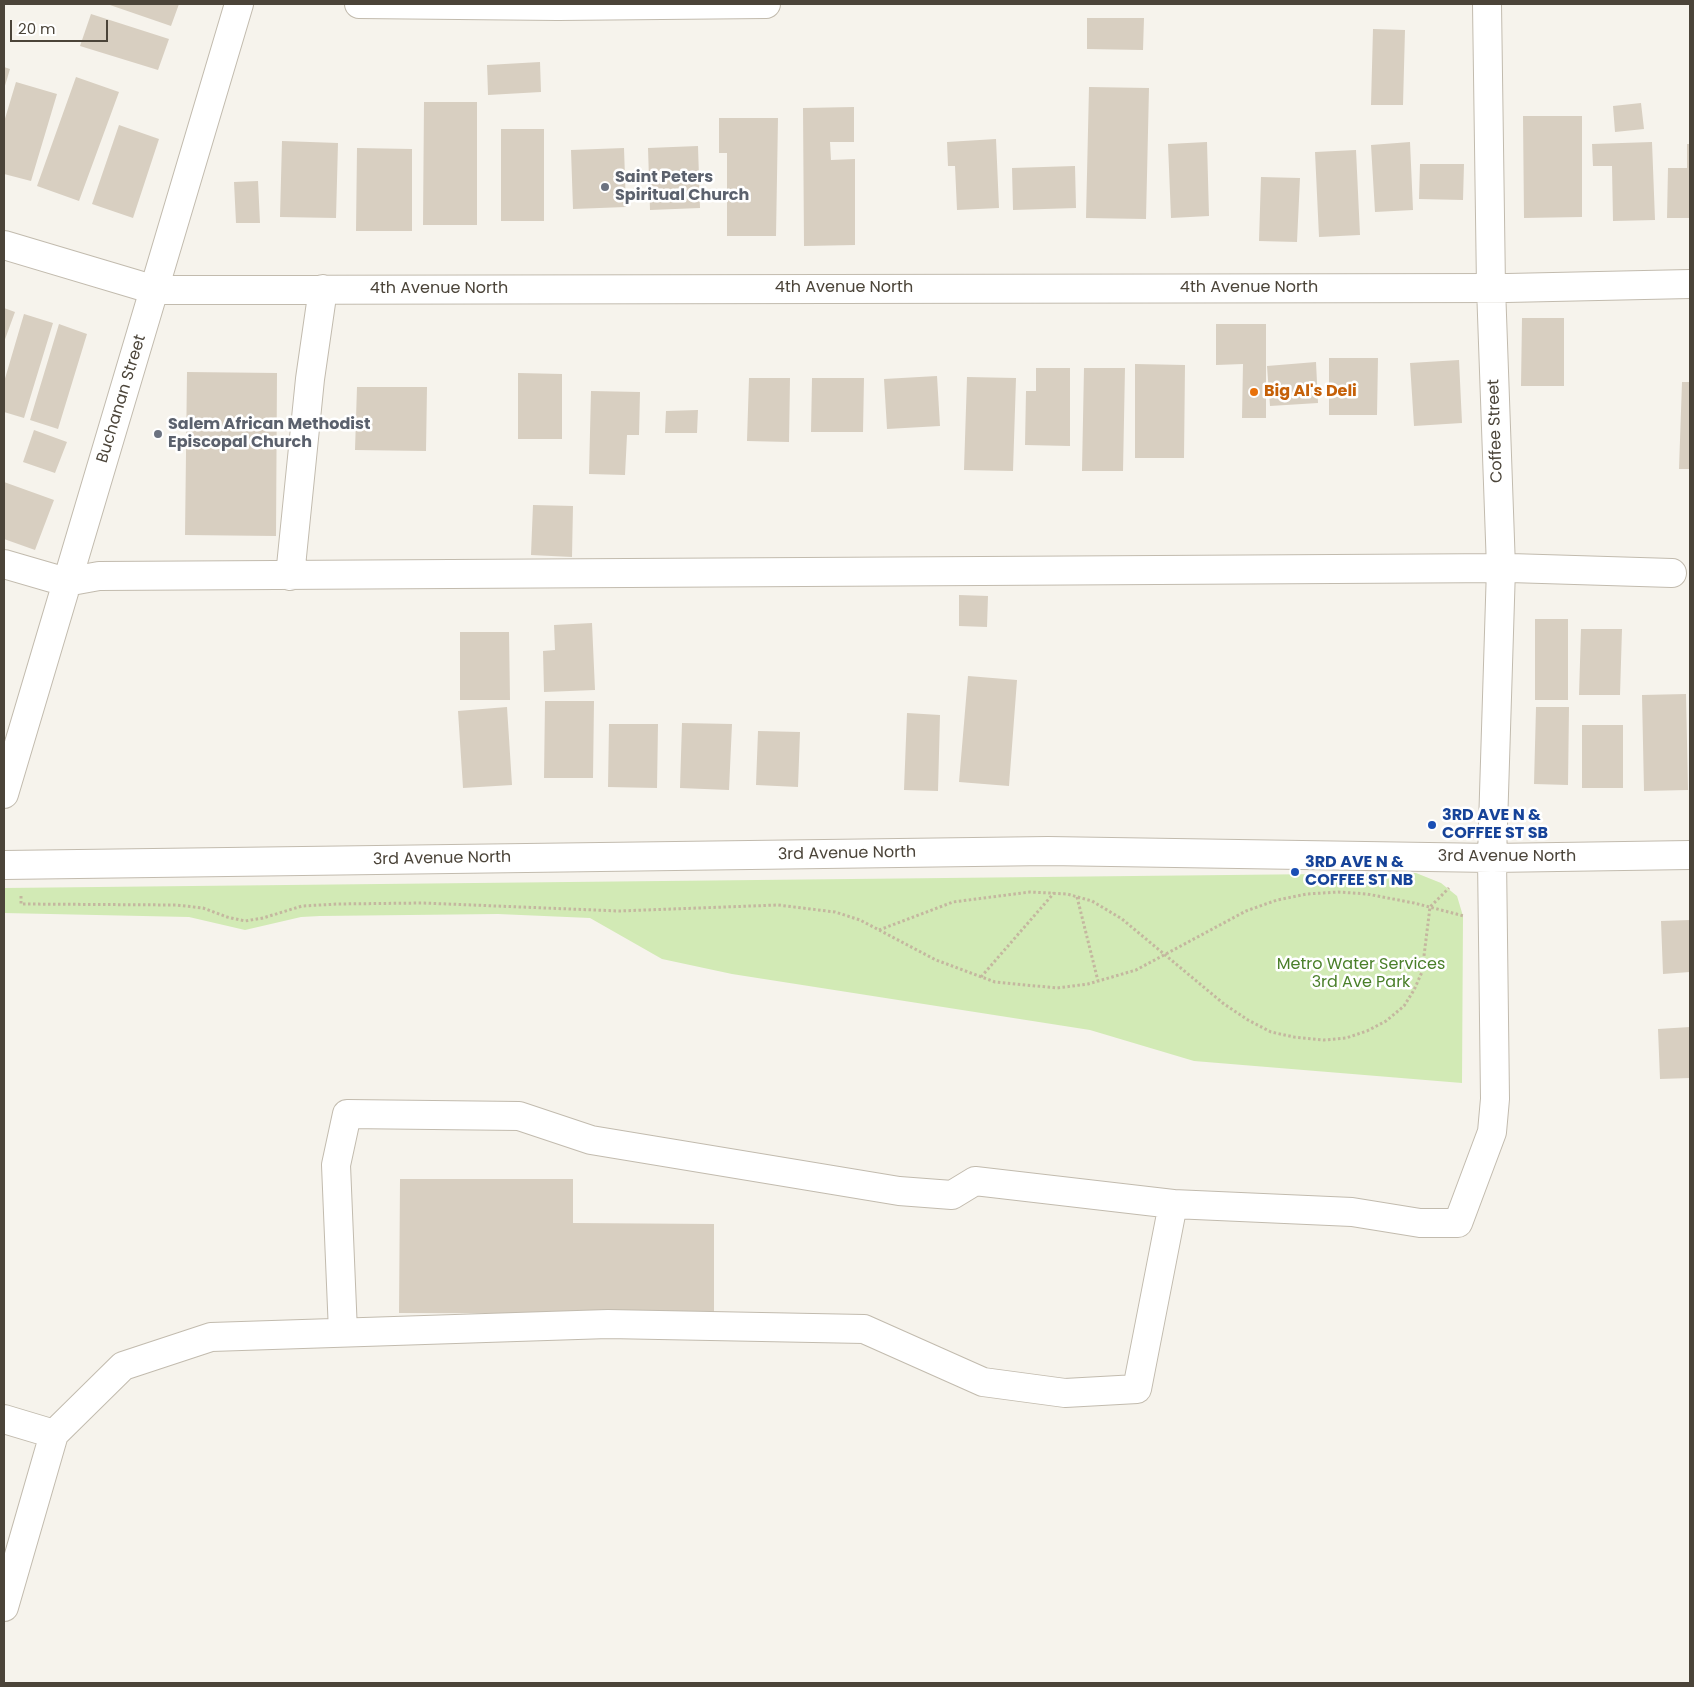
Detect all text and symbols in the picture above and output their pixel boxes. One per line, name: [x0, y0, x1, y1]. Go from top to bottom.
scale bar: [12, 10, 110, 42]
text: 20 m: [18, 18, 56, 39]
place label: Saint Peters Spiritual Church: [615, 168, 749, 206]
marker: Saint Peters Spiritual Church: [599, 181, 611, 193]
street label: 4th Avenue North: [775, 278, 913, 298]
street label: 4th Avenue North: [1180, 278, 1318, 298]
street label: 4th Avenue North: [370, 279, 508, 299]
street label: Buchanan Street: [93, 332, 151, 466]
street label: Coffee Street: [1485, 379, 1507, 483]
place label: Big Al's Deli: [1264, 382, 1357, 402]
marker: Big Al's Deli: [1248, 386, 1260, 398]
place label: Salem African Methodist Episcopal Church: [168, 415, 370, 453]
marker: Salem African Methodist Episcopal Church: [152, 428, 164, 440]
place label: 3RD AVE N & COFFEE ST SB: [1442, 806, 1548, 844]
marker: 3RD AVE N & COFFEE ST SB: [1426, 819, 1438, 831]
street label: 3rd Avenue North: [778, 843, 916, 865]
street label: 3rd Avenue North: [1438, 847, 1576, 867]
street label: 3rd Avenue North: [373, 848, 511, 870]
place label: 3RD AVE N & COFFEE ST NB: [1305, 853, 1413, 891]
marker: 3RD AVE N & COFFEE ST NB: [1289, 866, 1301, 878]
park label: Metro Water Services 3rd Ave Park: [1277, 955, 1445, 993]

